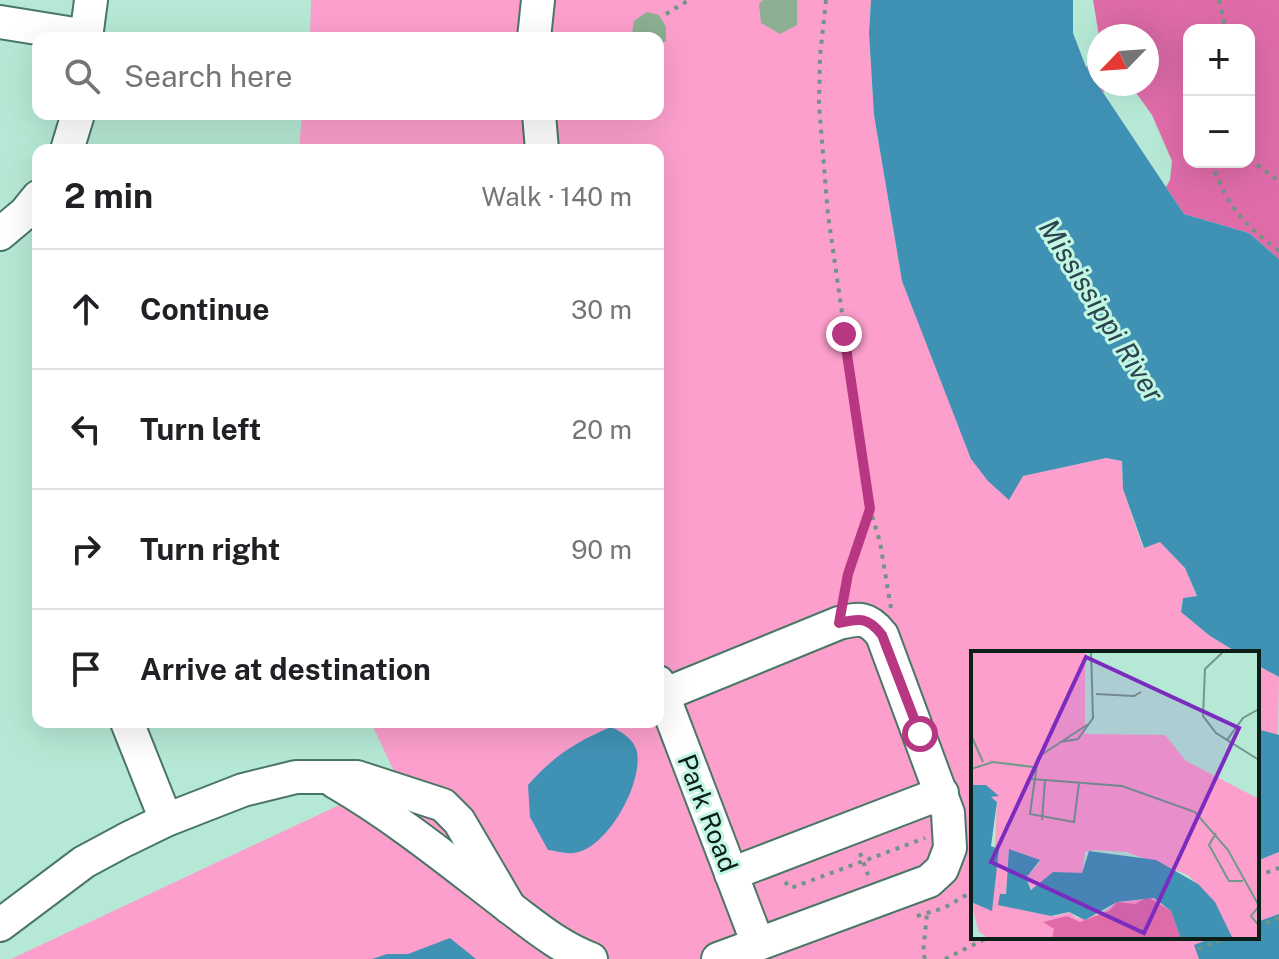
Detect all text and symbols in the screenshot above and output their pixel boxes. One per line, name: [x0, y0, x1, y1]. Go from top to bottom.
north arrow: [1087, 24, 1159, 96]
map controls: [1183, 24, 1255, 168]
button: +: [1183, 24, 1255, 96]
search box: [32, 32, 664, 120]
icon: search: [60, 54, 104, 98]
text: Search here: [124, 58, 292, 94]
button: −: [1183, 96, 1255, 168]
text: 2 min: [64, 176, 153, 216]
text: Walk · 140 m: [482, 181, 632, 212]
water label: Mississippi River: [1033, 213, 1172, 408]
icon: ahead: [64, 287, 108, 331]
text: Continue: [140, 291, 270, 327]
text: 30 m: [571, 294, 632, 325]
route end: [826, 316, 862, 352]
icon: left: [64, 407, 108, 451]
text: Turn left: [140, 411, 261, 447]
text: 20 m: [572, 414, 632, 445]
icon: right: [64, 527, 108, 571]
text: Turn right: [140, 531, 280, 567]
text: 90 m: [571, 534, 632, 565]
icon: arrive: [64, 647, 108, 691]
text: Arrive at destination: [140, 651, 431, 687]
inset map: [971, 651, 1259, 939]
route start: [902, 716, 938, 752]
street label: Park Road: [671, 750, 745, 876]

